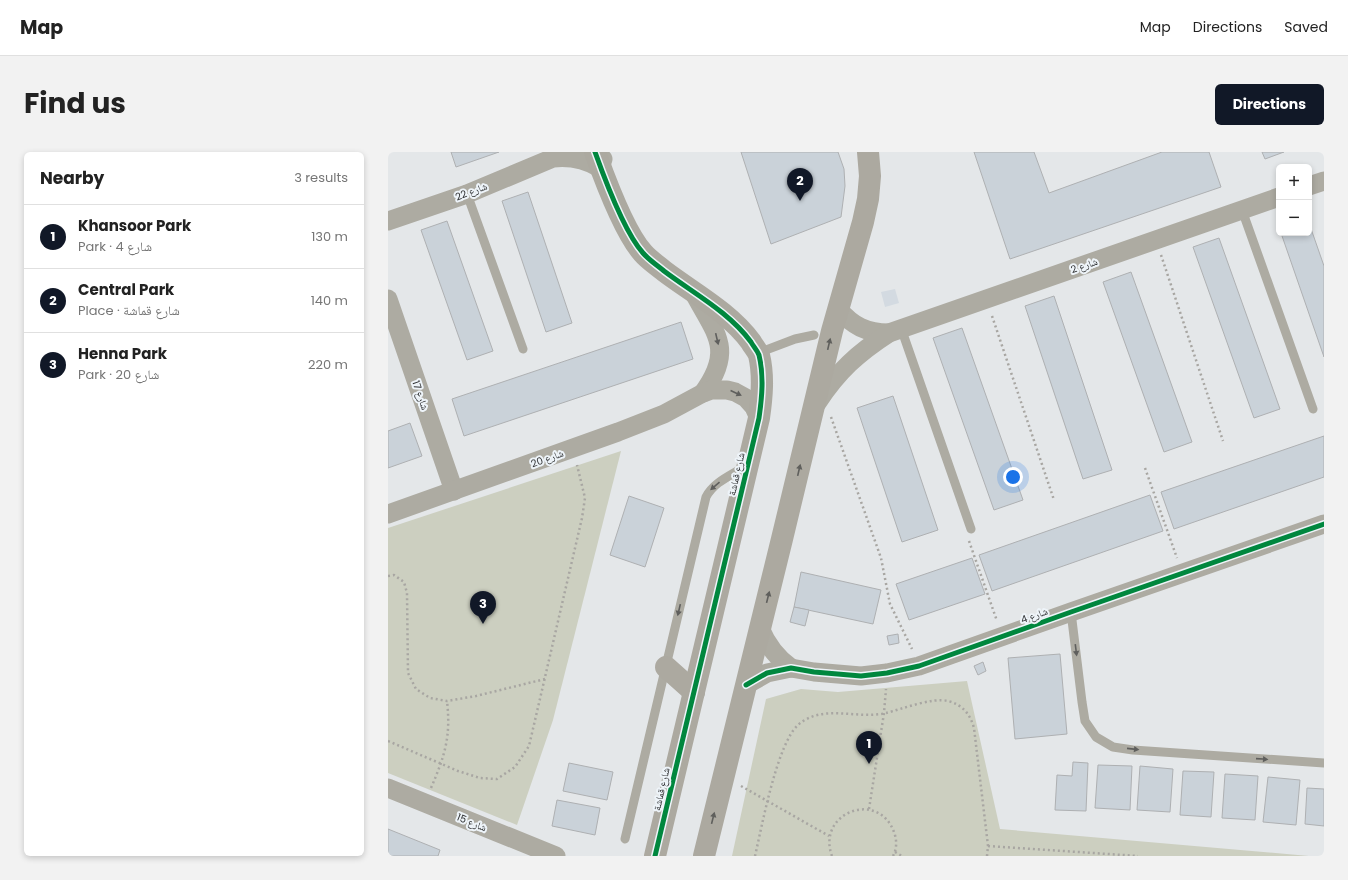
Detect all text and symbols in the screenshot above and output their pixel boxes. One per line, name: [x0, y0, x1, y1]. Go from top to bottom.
text: Map: [20, 14, 63, 41]
text: Map: [1140, 17, 1171, 37]
text: Directions: [1193, 17, 1262, 37]
text: Saved: [1284, 17, 1328, 37]
text: Find us: [24, 84, 126, 123]
button: Directions: [1215, 84, 1324, 125]
map controls: [1276, 164, 1312, 236]
button: +: [1276, 164, 1312, 200]
text: Nearby: [40, 166, 104, 190]
text: 3 results: [294, 168, 348, 187]
pin: 2: [787, 168, 813, 201]
street label: شارع 22: [453, 178, 490, 204]
button: −: [1276, 200, 1312, 236]
text: Khansoor Park: [78, 215, 191, 236]
text: 1: [51, 227, 55, 246]
text: 130 m: [311, 227, 348, 246]
text: Park · شارع 4: [78, 237, 152, 256]
street label: شارع 2: [1069, 254, 1100, 277]
text: Central Park: [78, 279, 174, 300]
text: 2: [49, 291, 57, 310]
text: 140 m: [311, 291, 348, 310]
text: Place · شارع قماشة: [78, 301, 180, 320]
one-way arrow: [715, 332, 721, 345]
one-way arrow: [826, 338, 832, 350]
text: Henna Park: [78, 343, 167, 364]
text: 3: [49, 355, 57, 374]
text: 220 m: [308, 355, 348, 374]
text: Park · شارع 20: [78, 365, 159, 384]
street label: شارع 17: [408, 378, 433, 412]
one-way arrow: [731, 391, 743, 397]
street label: شارع 20: [529, 446, 566, 471]
street label: شارع قماشة: [724, 451, 749, 497]
one-way arrow: [796, 464, 802, 477]
your location: [1003, 467, 1023, 487]
one-way arrow: [709, 482, 720, 491]
pin: 3: [470, 591, 496, 624]
one-way arrow: [765, 591, 771, 603]
street label: شارع 4: [1018, 603, 1050, 627]
one-way arrow: [676, 604, 682, 616]
one-way arrow: [1072, 644, 1079, 656]
pin: 1: [856, 731, 882, 764]
one-way arrow: [1126, 746, 1139, 753]
one-way arrow: [1256, 755, 1268, 762]
street label: شارع قماشة: [649, 766, 674, 812]
street label: شارع 15: [455, 810, 489, 835]
one-way arrow: [710, 812, 716, 824]

